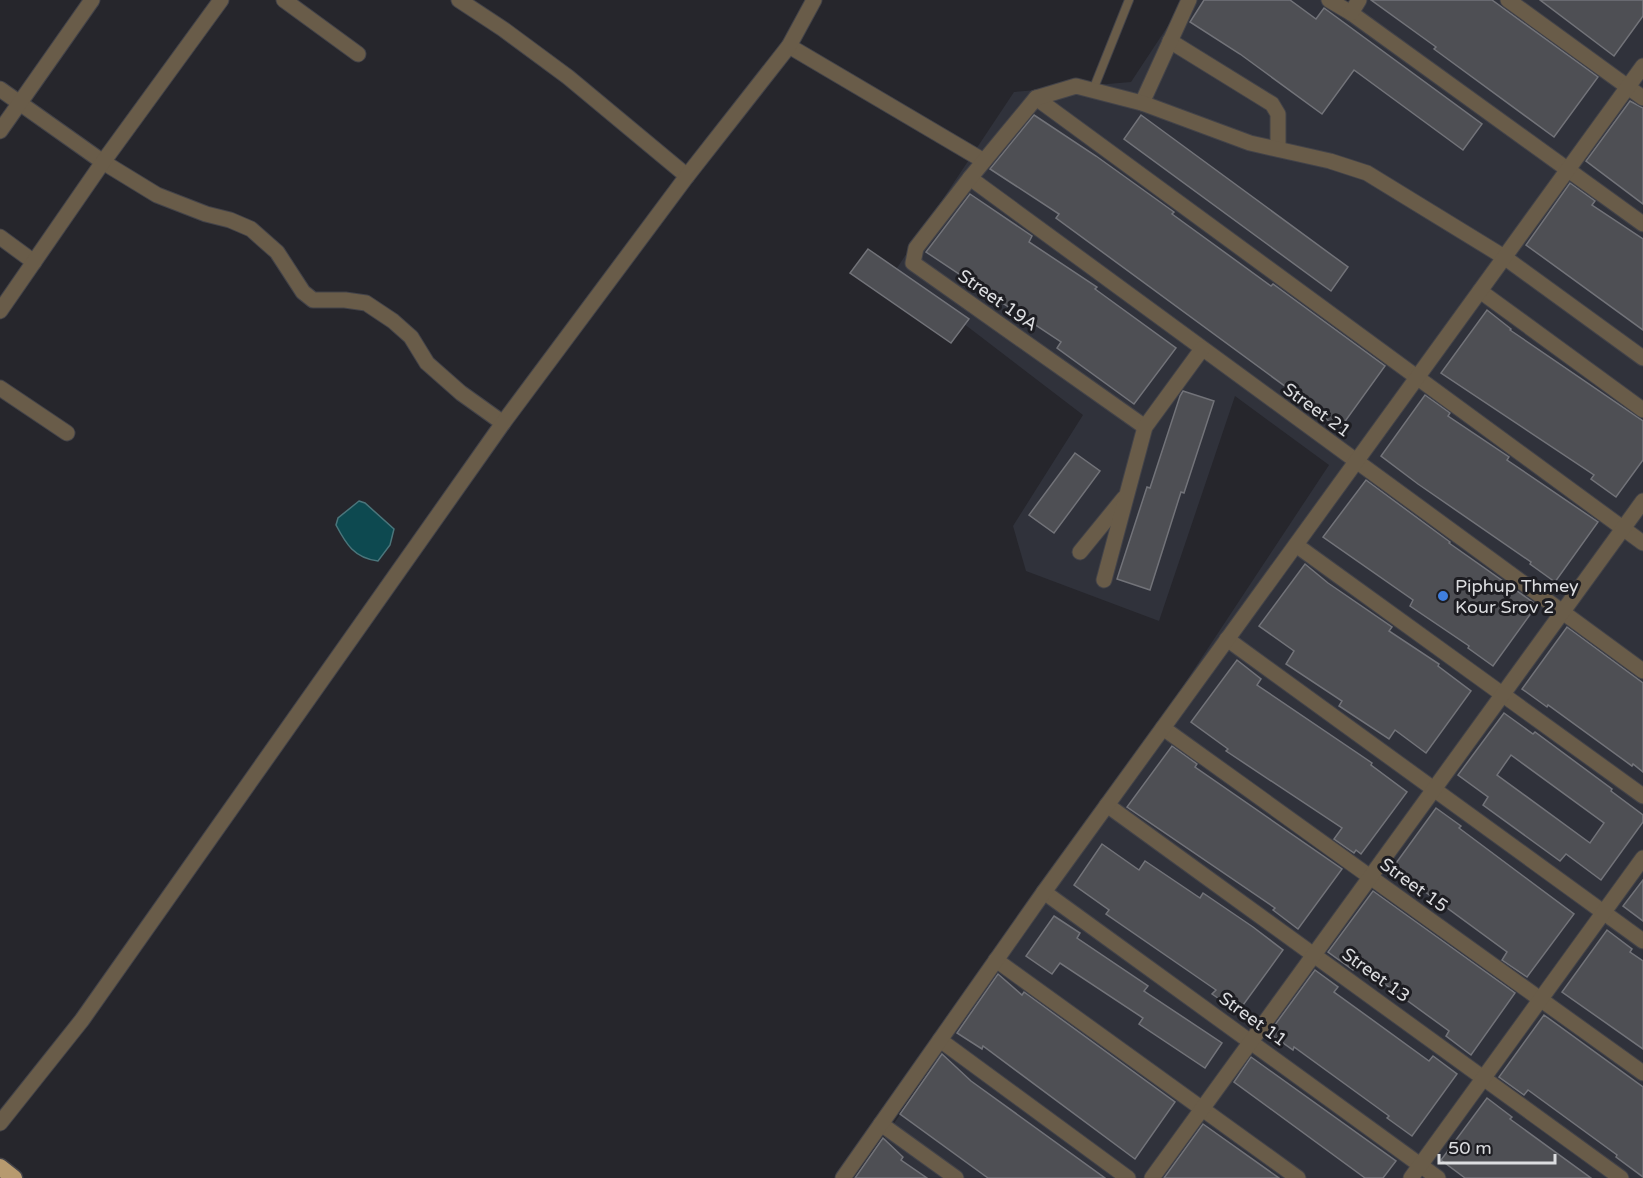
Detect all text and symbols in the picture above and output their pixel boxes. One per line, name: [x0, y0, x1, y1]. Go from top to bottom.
street label: Street 19A: [954, 265, 1042, 335]
street label: Street 21: [1279, 378, 1355, 442]
place label: Piphup Thmey Kour Srov 2: [1455, 575, 1579, 618]
marker: Piphup Thmey Kour Srov 2: [1436, 589, 1450, 603]
street label: Street 15: [1376, 853, 1452, 917]
street label: Street 13: [1338, 943, 1414, 1007]
street label: Street 11: [1215, 987, 1291, 1051]
scale bar: [1439, 1127, 1554, 1165]
text: 50 m: [1448, 1137, 1492, 1159]

